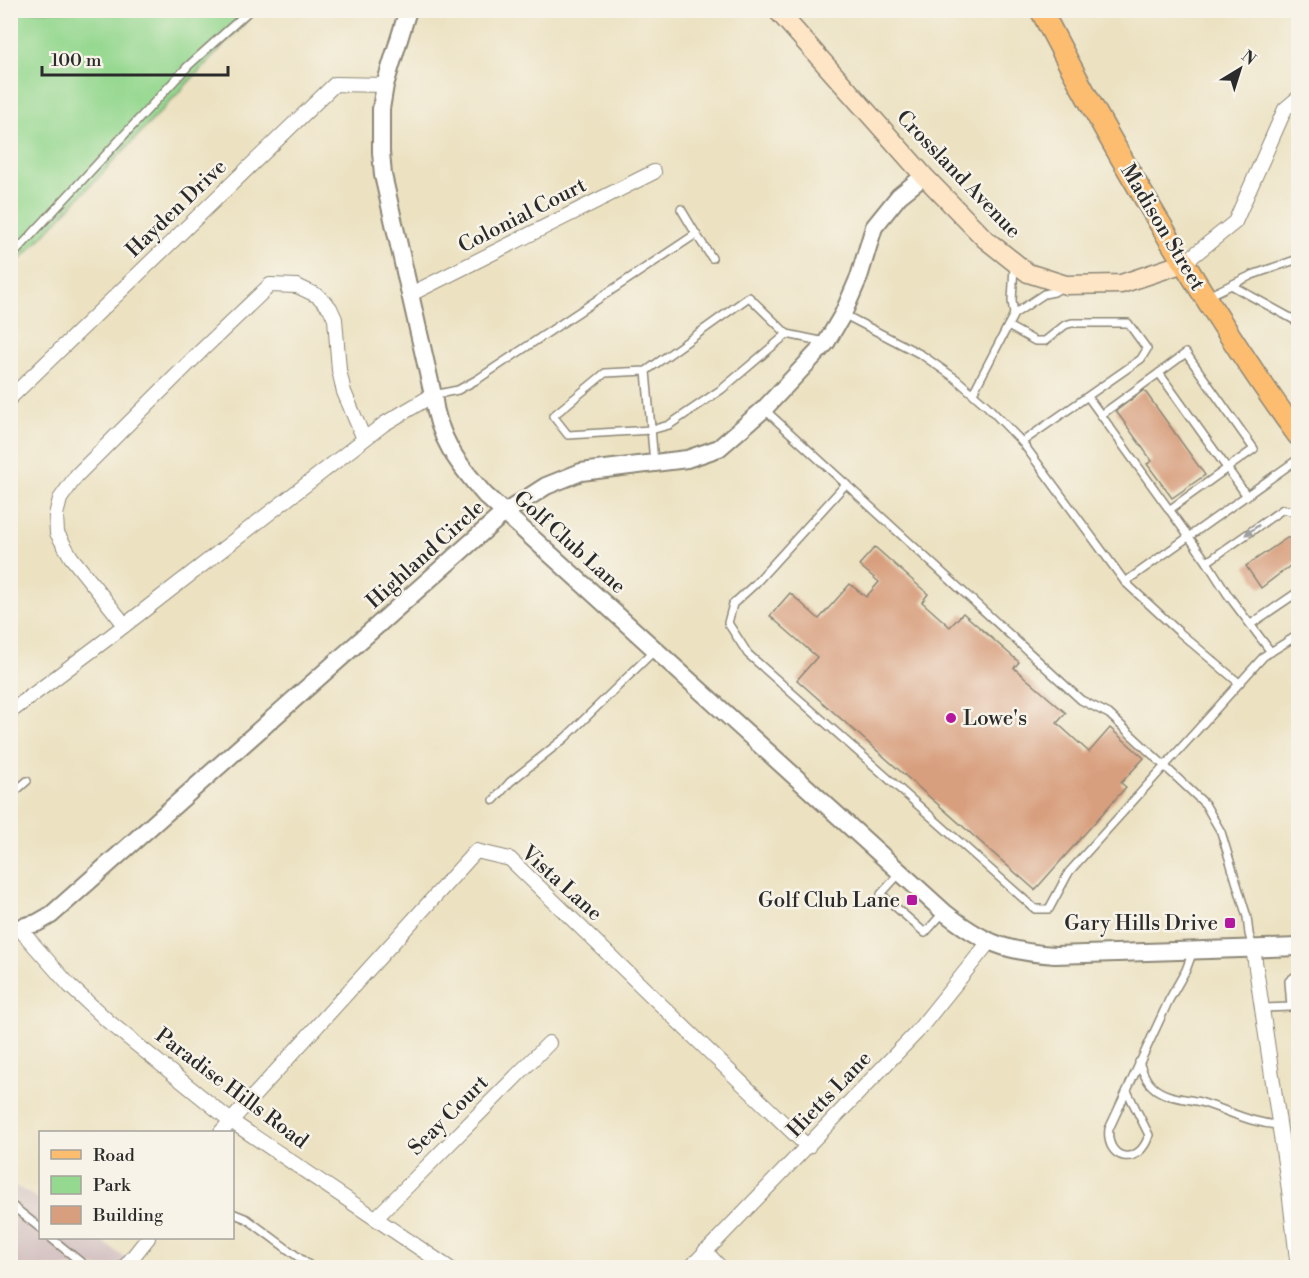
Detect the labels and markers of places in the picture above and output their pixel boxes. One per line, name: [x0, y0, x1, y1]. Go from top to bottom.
place label: Lowe's: [963, 706, 1027, 732]
marker: Lowe's: [944, 711, 958, 725]
place label: Golf Club Lane: [758, 888, 900, 914]
marker: Golf Club Lane: [905, 893, 919, 907]
place label: Gary Hills Drive: [1064, 911, 1218, 937]
marker: Gary Hills Drive: [1223, 916, 1237, 930]

